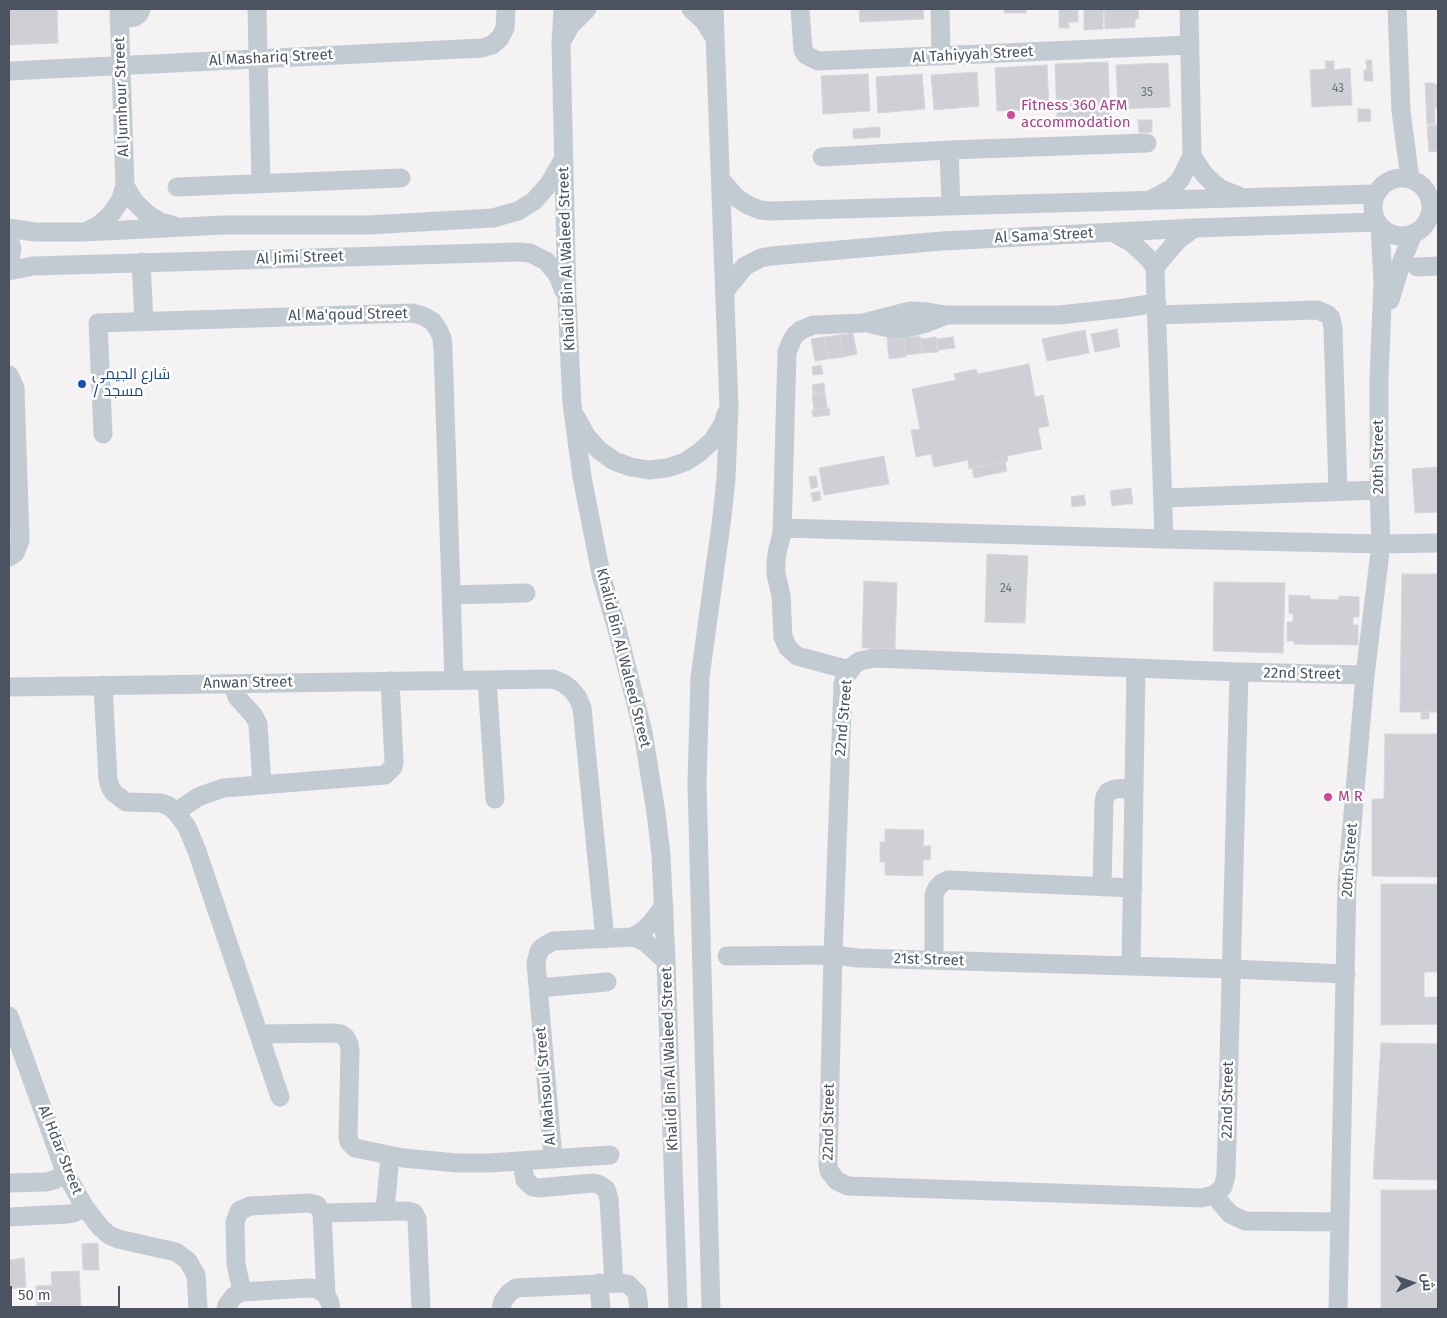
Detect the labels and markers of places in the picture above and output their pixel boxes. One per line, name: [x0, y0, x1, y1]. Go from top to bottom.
place label: Fitness 360 AFM accommodation: [1021, 97, 1130, 132]
marker: Fitness 360 AFM accommodation: [1005, 109, 1017, 121]
place label: شارع الجيمي / مسجد: [92, 366, 170, 401]
marker: شارع الجيمي / مسجد: [76, 378, 88, 390]
place label: M R: [1338, 788, 1363, 806]
marker: M R: [1322, 791, 1334, 803]

